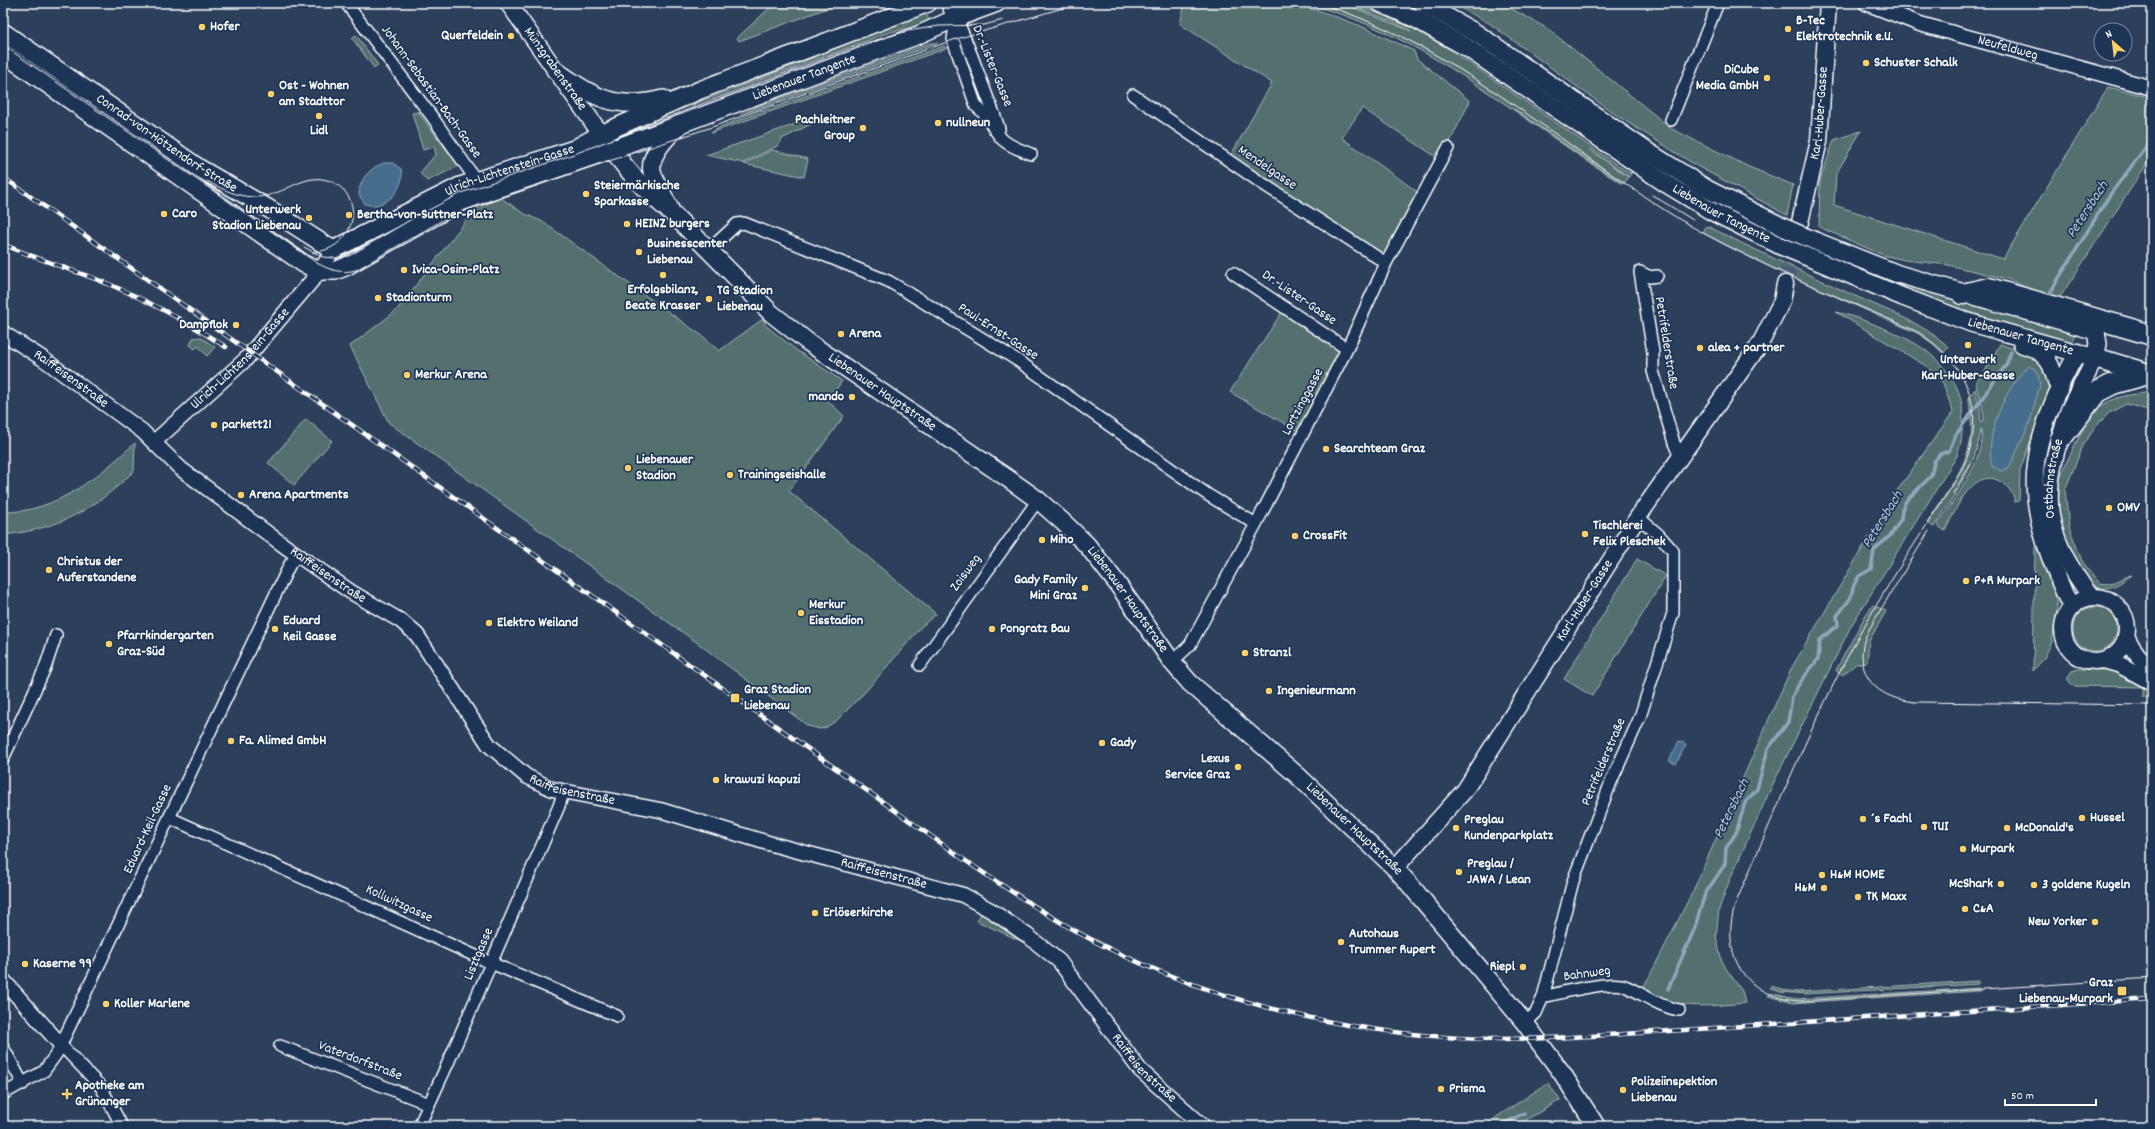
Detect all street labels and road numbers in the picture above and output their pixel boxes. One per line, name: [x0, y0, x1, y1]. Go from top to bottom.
street label: Johann-Sebastian-Bach-Gasse: [376, 21, 486, 163]
street label: Dr.-Lister-Gasse: [967, 22, 1017, 110]
street label: Münzgrabenstraße: [518, 23, 592, 115]
street label: Neufeldweg: [1975, 30, 2040, 66]
street label: Liebenauer Tangente: [750, 49, 859, 106]
street label: Karl-Huber-Gasse: [1805, 66, 1834, 162]
street label: Conrad-von-Hötzendorf-Straße: [92, 89, 241, 198]
street label: Ulrich-Lichtenstein-Gasse: [441, 139, 577, 202]
street label: Mendelgasse: [1233, 141, 1301, 195]
street label: Liebenauer Tangente: [1668, 179, 1774, 249]
street label: Dr.-Lister-Gasse: [1258, 265, 1340, 331]
street label: Petrifelderstraße: [1649, 295, 1683, 391]
street label: Paul-Ernst-Gasse: [954, 298, 1042, 366]
street label: Ulrich-Lichtenstein-Gasse: [186, 304, 295, 414]
street label: Liebenauer Tangente: [1964, 313, 2076, 361]
street label: Raiffeisenstraße: [29, 345, 112, 413]
street label: Liebenauer Hauptstraße: [824, 348, 940, 437]
street label: Lortzinggasse: [1277, 365, 1329, 439]
street label: Ostbahnstraße: [2040, 436, 2069, 520]
street label: Raiffeisenstraße: [286, 542, 370, 609]
street label: Liebenauer Hauptstraße: [1082, 542, 1173, 657]
street label: Zoisweg: [946, 550, 986, 596]
street label: Karl-Huber-Gasse: [1552, 556, 1618, 645]
street label: Petrifelderstraße: [1577, 715, 1631, 809]
street label: Raiffeisenstraße: [526, 769, 617, 811]
street label: Liebenauer Hauptstraße: [1301, 778, 1407, 880]
street label: Eduard-Keil-Gasse: [118, 781, 178, 877]
street label: Raiffeisenstraße: [838, 853, 929, 895]
street label: Kollwitzgasse: [362, 880, 436, 928]
street label: Lisztgasse: [459, 925, 499, 983]
street label: Bahnweg: [1562, 961, 1612, 987]
street label: Raiffeisenstraße: [1106, 1030, 1181, 1108]
street label: Vaterdorfstraße: [315, 1036, 405, 1086]

